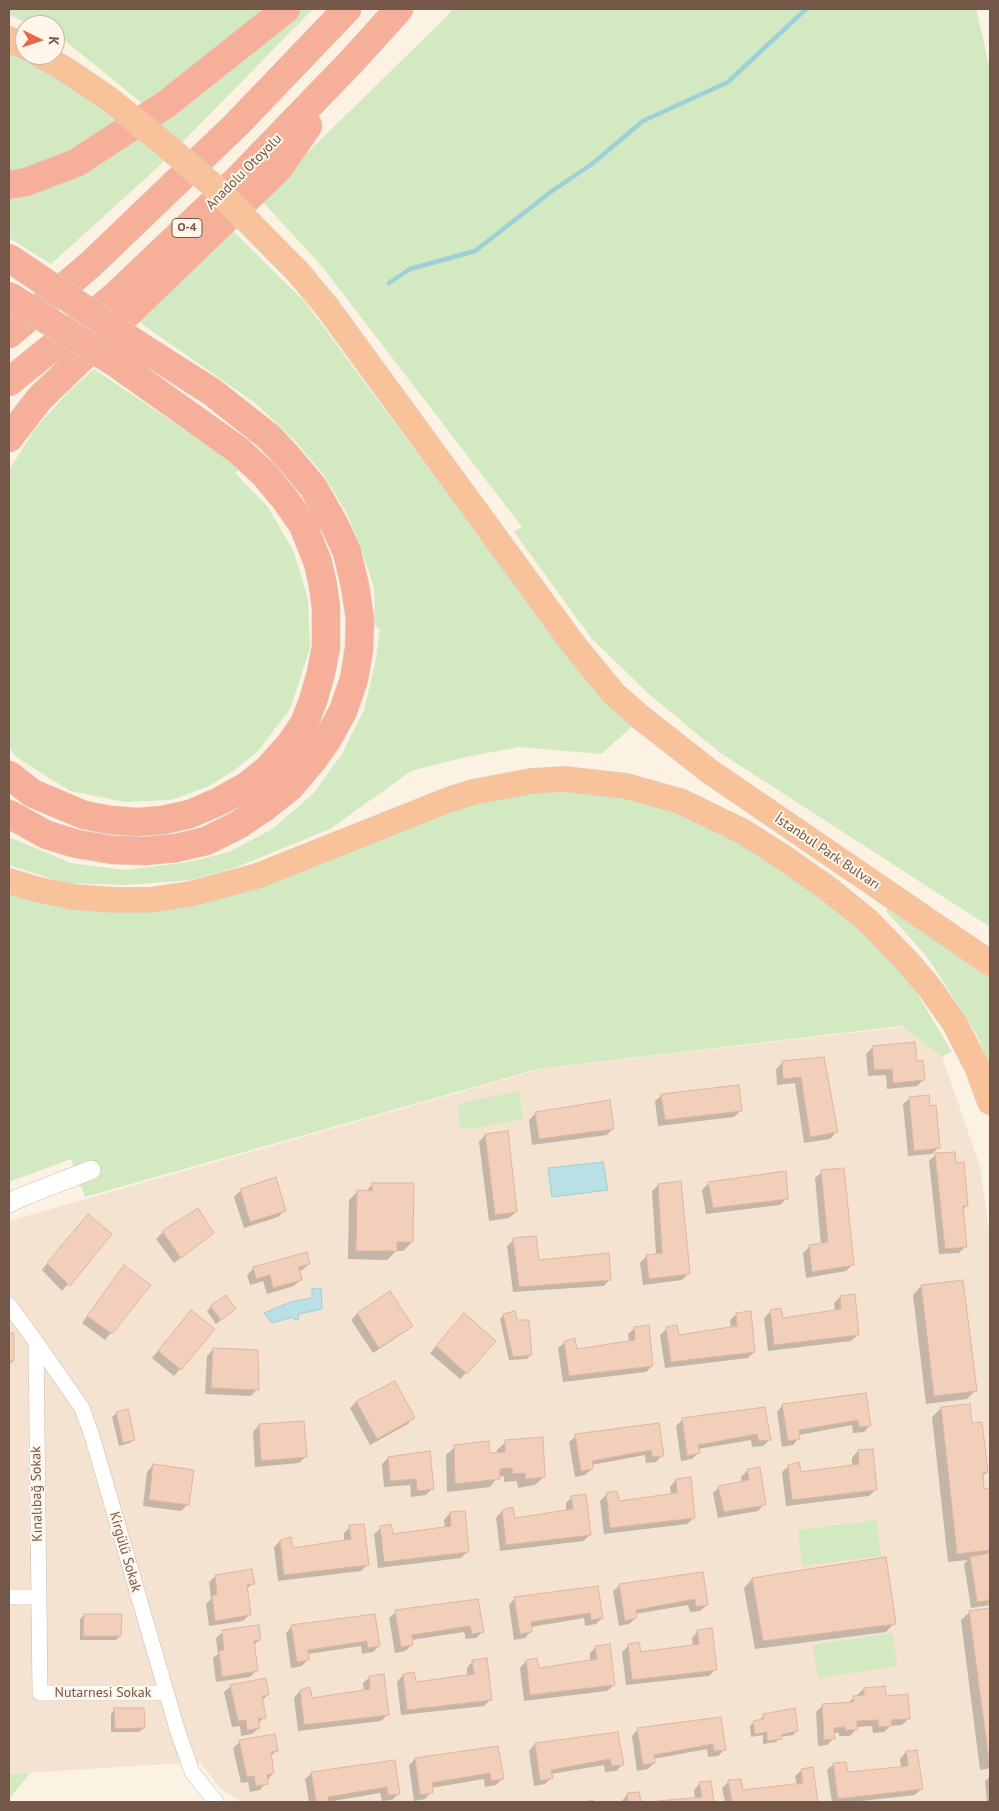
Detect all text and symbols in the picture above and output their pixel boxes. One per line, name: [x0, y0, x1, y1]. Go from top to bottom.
north arrow: [15, 15, 65, 65]
text: K: [45, 36, 63, 46]
street label: Anadolu Otoyolu: [203, 131, 285, 213]
road number: O-4: [172, 218, 202, 238]
street label: İstanbul Park Bulvarı: [771, 810, 883, 894]
street label: Kınalıbağ Sokak: [28, 1446, 46, 1542]
street label: Kirgülü Sokak: [106, 1510, 144, 1594]
street label: Nutarnesi Sokak: [55, 1685, 151, 1701]

